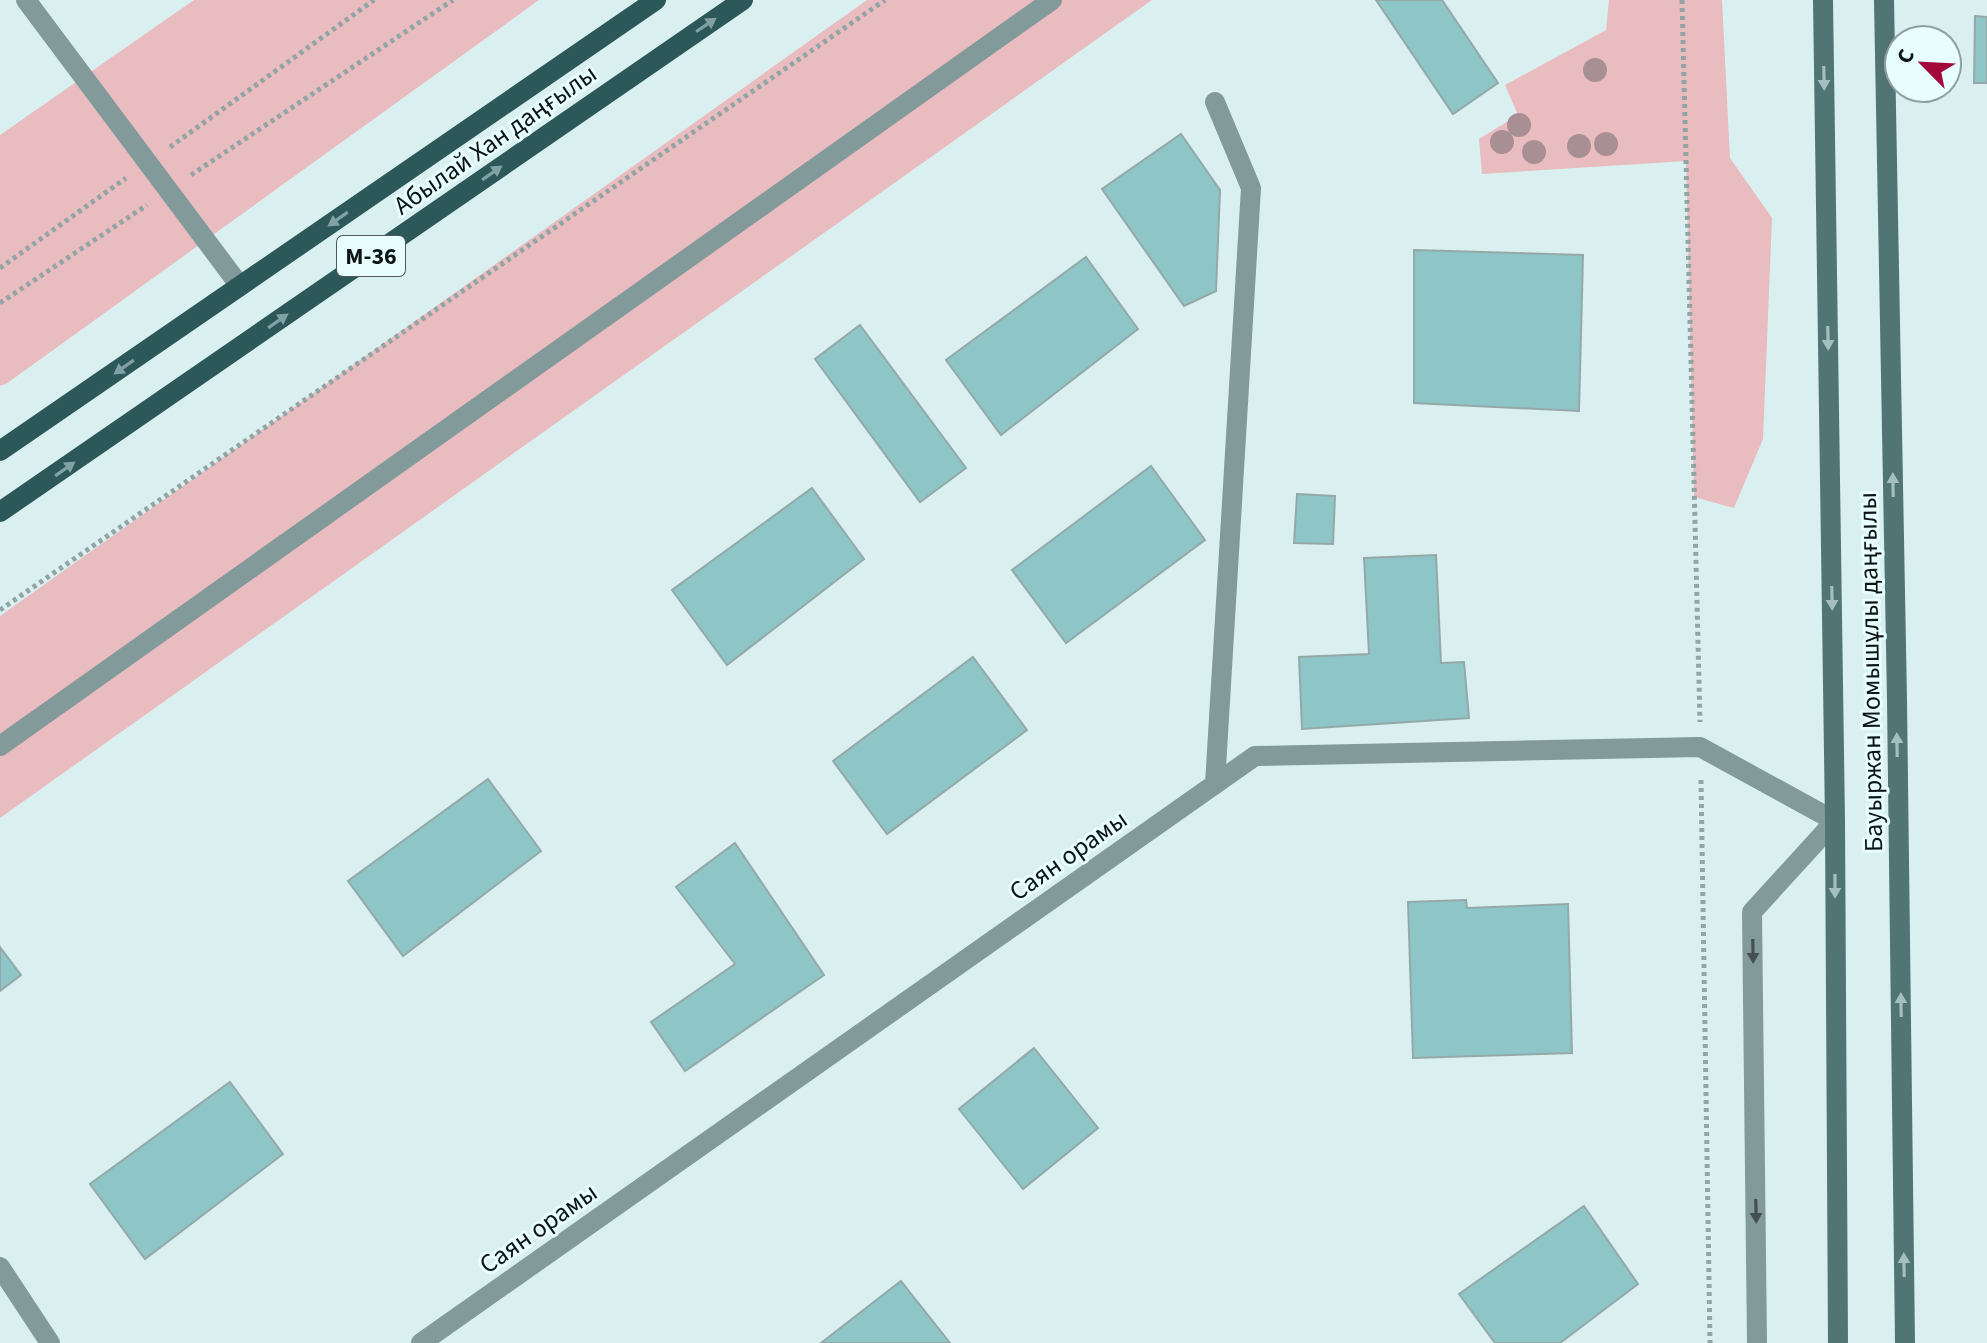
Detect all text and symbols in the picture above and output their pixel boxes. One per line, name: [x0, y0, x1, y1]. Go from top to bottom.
one-way arrow: [695, 17, 716, 32]
north arrow: [1883, 24, 1963, 104]
text: С: [1888, 44, 1923, 69]
street label: Абылай Хан даңғылы: [386, 55, 604, 224]
one-way arrow: [1818, 66, 1830, 91]
one-way arrow: [482, 166, 503, 181]
one-way arrow: [327, 211, 348, 226]
road number: M-36: [337, 236, 405, 276]
one-way arrow: [268, 314, 289, 329]
one-way arrow: [1822, 326, 1834, 351]
one-way arrow: [113, 359, 134, 374]
one-way arrow: [54, 462, 75, 477]
one-way arrow: [1887, 472, 1899, 497]
street label: Бауыржан Момышұлы даңғылы: [1849, 492, 1892, 852]
one-way arrow: [1825, 586, 1838, 611]
one-way arrow: [1891, 732, 1904, 757]
street label: Саян орамы: [1002, 801, 1135, 910]
one-way arrow: [1829, 874, 1841, 899]
one-way arrow: [1747, 939, 1759, 964]
one-way arrow: [1894, 992, 1907, 1017]
street label: Саян орамы: [472, 1174, 605, 1283]
one-way arrow: [1749, 1199, 1762, 1224]
one-way arrow: [1898, 1252, 1910, 1277]

